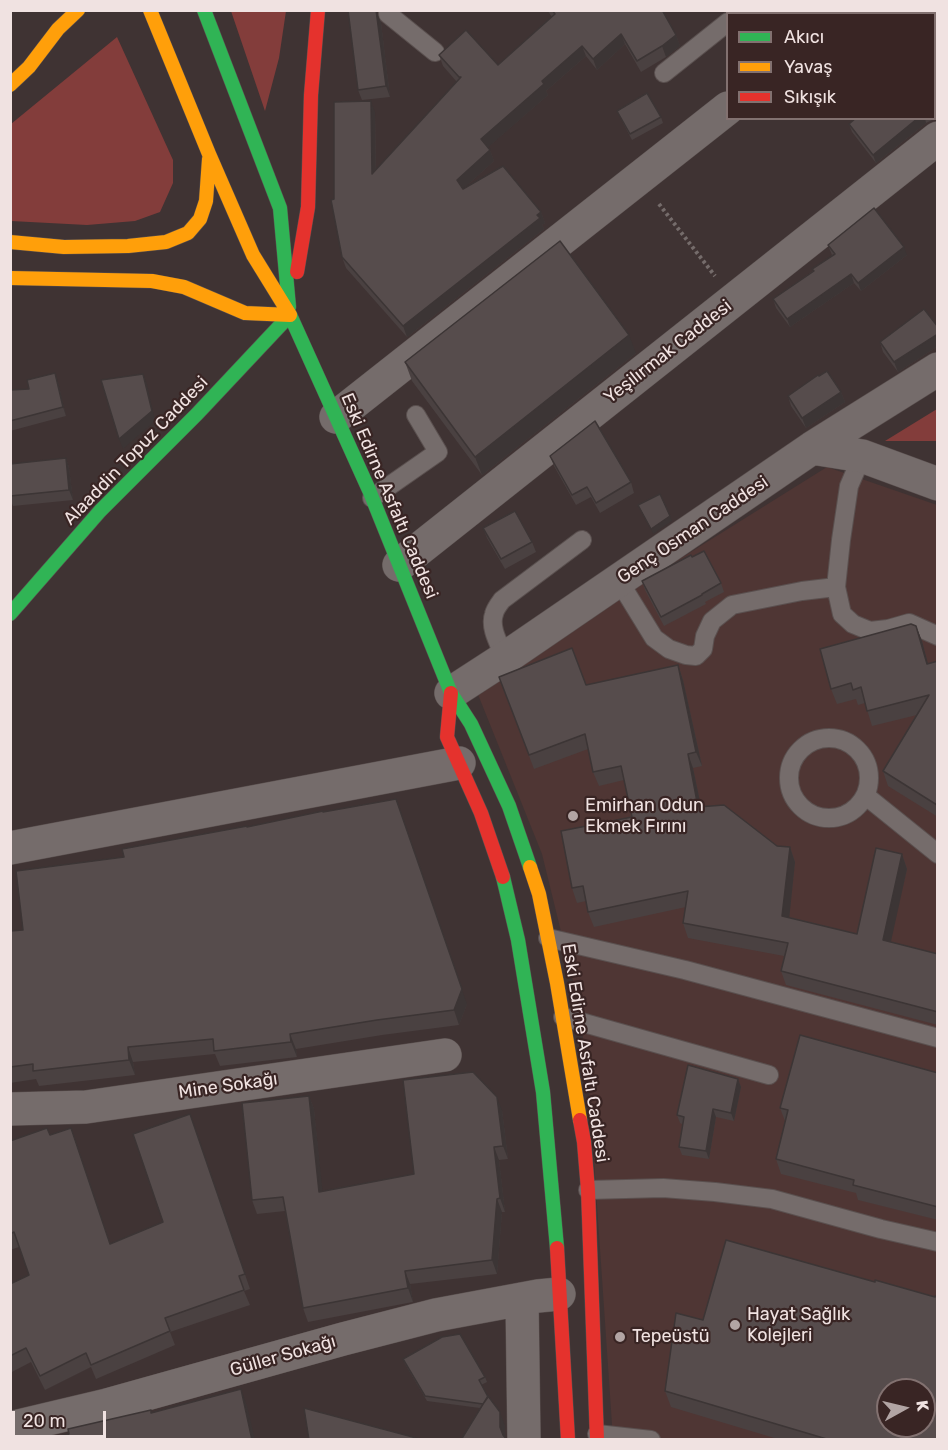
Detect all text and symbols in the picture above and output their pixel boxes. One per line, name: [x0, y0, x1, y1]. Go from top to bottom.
legend: [726, 12, 936, 120]
text: Akıcı: [784, 26, 824, 48]
text: Yavaş: [784, 56, 832, 78]
text: Sıkışık: [784, 86, 836, 108]
street label: Yeşilırmak Caddesi: [600, 295, 736, 409]
street label: Alaaddin Topuz Caddesi: [59, 372, 213, 530]
street label: Eski Edirne Asfaltı Caddesi: [336, 390, 442, 602]
street label: Genç Osman Caddesi: [614, 472, 772, 588]
place label: Emirhan Odun Ekmek Fırını: [585, 795, 704, 838]
marker: Emirhan Odun Ekmek Fırını: [566, 809, 580, 823]
street label: Eski Edirne Asfaltı Caddesi: [557, 942, 613, 1164]
street label: Mine Sokağı: [177, 1068, 279, 1104]
place label: Hayat Sağlık Kolejleri: [747, 1304, 850, 1346]
marker: Hayat Sağlık Kolejleri: [728, 1318, 742, 1332]
place label: Tepeüstü: [632, 1326, 709, 1348]
marker: Tepeüstü: [613, 1330, 627, 1344]
street label: Güller Sokağı: [228, 1331, 338, 1381]
north arrow: [876, 1378, 936, 1438]
scale bar: [15, 1399, 110, 1437]
text: K: [912, 1399, 932, 1412]
text: 20 m: [23, 1410, 65, 1432]

